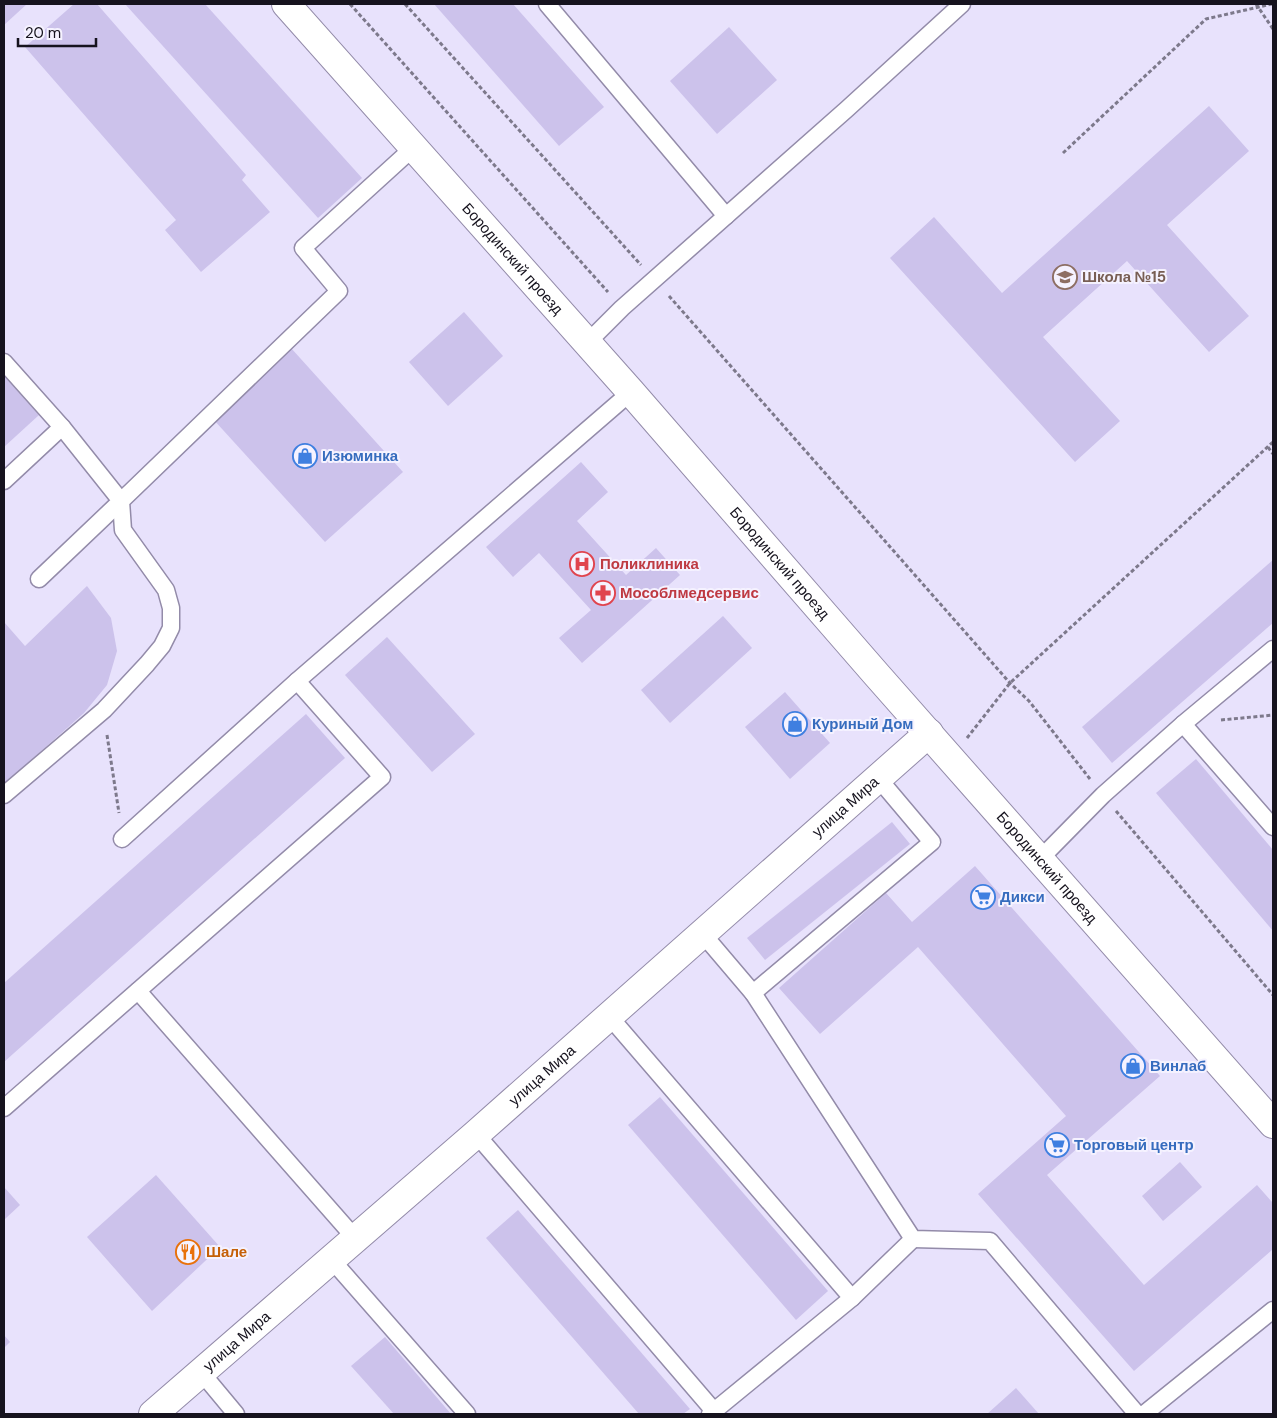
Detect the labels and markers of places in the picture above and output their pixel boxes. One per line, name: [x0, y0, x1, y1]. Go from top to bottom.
school or university icon: Школа №15: [1052, 264, 1078, 290]
place label: Школа №15: [1082, 267, 1166, 287]
shop icon: Изюминка: [292, 443, 318, 469]
place label: Изюминка: [322, 446, 399, 466]
hospital icon: Поликлиника: [569, 551, 595, 577]
place label: Поликлиника: [600, 554, 700, 574]
pharmacy icon: Мособлмедсервис: [590, 580, 616, 606]
place label: Мособлмедсервис: [620, 583, 759, 603]
shop icon: Куриный Дом: [782, 711, 808, 737]
place label: Куриный Дом: [812, 714, 913, 734]
supermarket icon: Дикси: [970, 884, 996, 910]
place label: Дикси: [1000, 887, 1045, 907]
shop icon: Винлаб: [1120, 1053, 1146, 1079]
place label: Винлаб: [1150, 1056, 1206, 1076]
supermarket icon: Торговый центр: [1044, 1132, 1070, 1158]
place label: Торговый центр: [1074, 1135, 1194, 1155]
restaurant icon: Шале: [175, 1239, 201, 1265]
place label: Шале: [206, 1242, 247, 1262]

